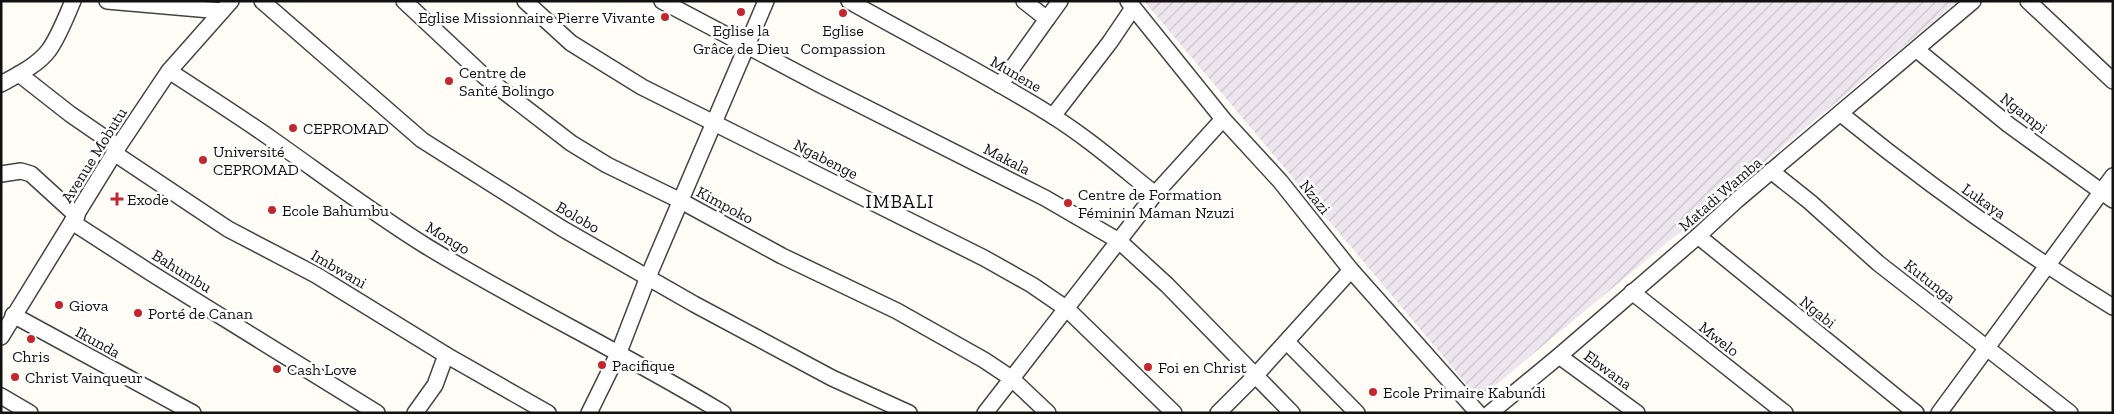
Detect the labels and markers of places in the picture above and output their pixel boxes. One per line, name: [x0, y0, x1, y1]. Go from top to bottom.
marker: Eglise la Grâce de Dieu: [735, 6, 747, 18]
marker: Eglise Compassion: [837, 7, 849, 19]
place label: Eglise Missionnaire Pierre Vivante: [418, 8, 655, 27]
marker: Eglise Missionnaire Pierre Vivante: [659, 11, 671, 23]
place label: Eglise la Grâce de Dieu: [693, 21, 789, 58]
place label: Eglise Compassion: [801, 21, 886, 58]
place label: Centre de Santé Bolingo: [459, 63, 554, 100]
marker: Centre de Santé Bolingo: [443, 75, 455, 87]
place label: CEPROMAD: [303, 119, 389, 138]
marker: CEPROMAD: [287, 122, 299, 134]
place label: Université CEPROMAD: [213, 142, 299, 179]
marker: Université CEPROMAD: [197, 154, 209, 166]
place label: Centre de Formation Féminin Maman Nzuzi: [1078, 185, 1235, 222]
place label: Exode: [127, 190, 169, 209]
marker: Exode: [111, 193, 123, 205]
marker: Centre de Formation Féminin Maman Nzuzi: [1062, 197, 1074, 209]
place label: Ecole Bahumbu: [282, 201, 389, 220]
marker: Ecole Bahumbu: [266, 204, 278, 216]
place label: Giova: [69, 296, 109, 315]
marker: Giova: [53, 299, 65, 311]
place label: Porté de Canan: [148, 304, 254, 323]
marker: Porté de Canan: [132, 307, 144, 319]
marker: Chris: [25, 333, 37, 345]
place label: Chris: [12, 347, 50, 366]
place label: Pacifique: [612, 356, 675, 375]
place label: Foi en Christ: [1158, 358, 1247, 377]
marker: Pacifique: [596, 359, 608, 371]
place label: Cash Love: [287, 360, 357, 379]
marker: Foi en Christ: [1142, 361, 1154, 373]
marker: Cash Love: [271, 363, 283, 375]
place label: Christ Vainqueur: [25, 368, 143, 387]
marker: Christ Vainqueur: [9, 371, 21, 383]
place label: Ecole Primaire Kabundi: [1383, 383, 1546, 402]
marker: Ecole Primaire Kabundi: [1367, 386, 1379, 398]

